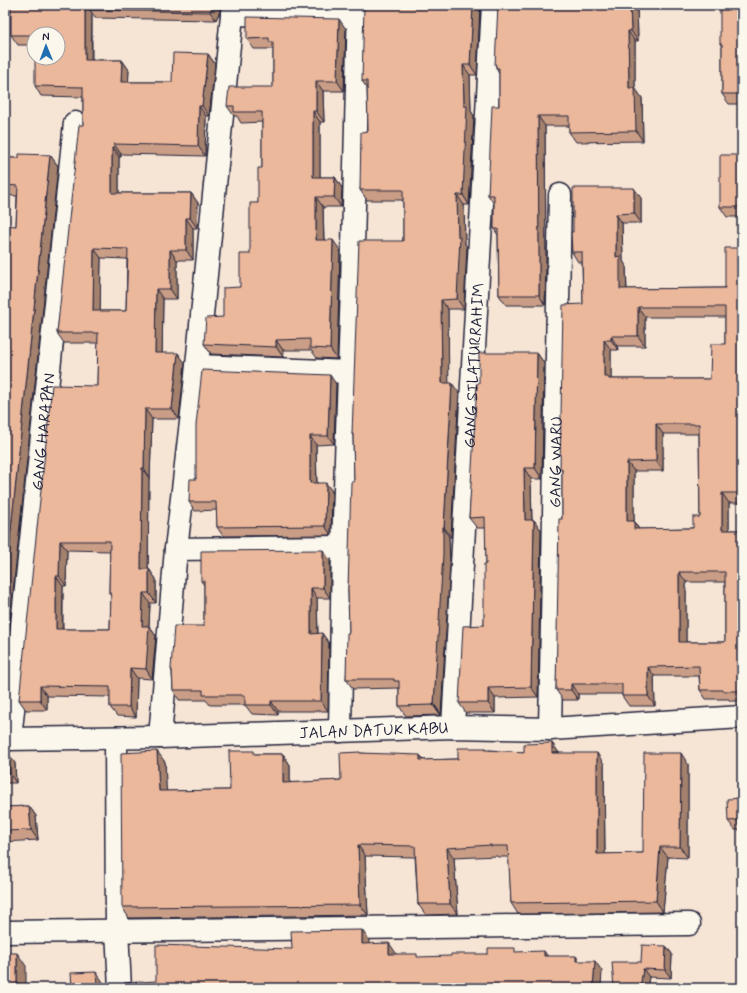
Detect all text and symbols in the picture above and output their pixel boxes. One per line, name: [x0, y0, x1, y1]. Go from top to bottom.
north arrow: [26, 26, 66, 66]
text: N: [42, 30, 50, 44]
street label: GANG SILATURRAHIM: [459, 282, 490, 449]
street label: GANG HARAPAN: [27, 372, 61, 492]
street label: GANG WARU: [545, 416, 568, 508]
street label: JALAN DATUK KABU: [299, 718, 449, 744]

